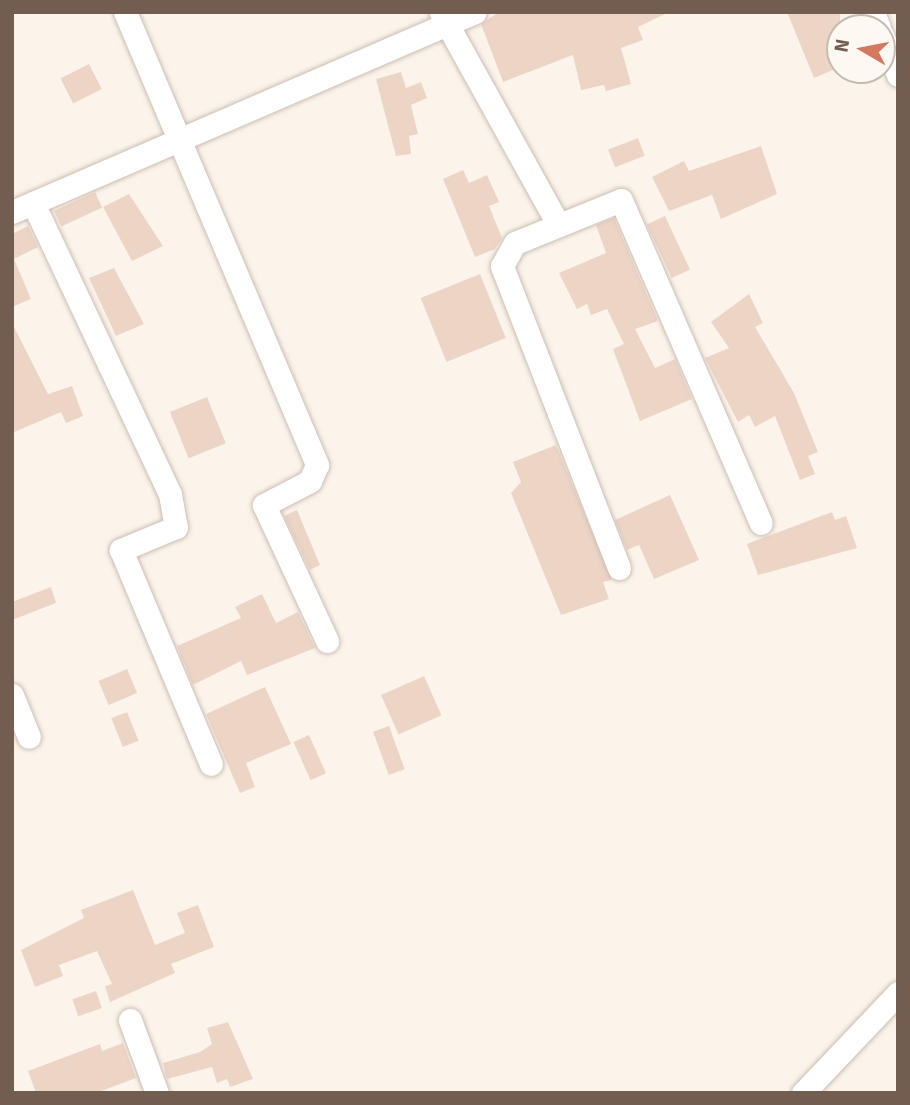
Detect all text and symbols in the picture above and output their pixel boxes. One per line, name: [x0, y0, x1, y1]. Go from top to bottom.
north arrow: [826, 14, 896, 84]
text: N: [829, 37, 855, 54]

